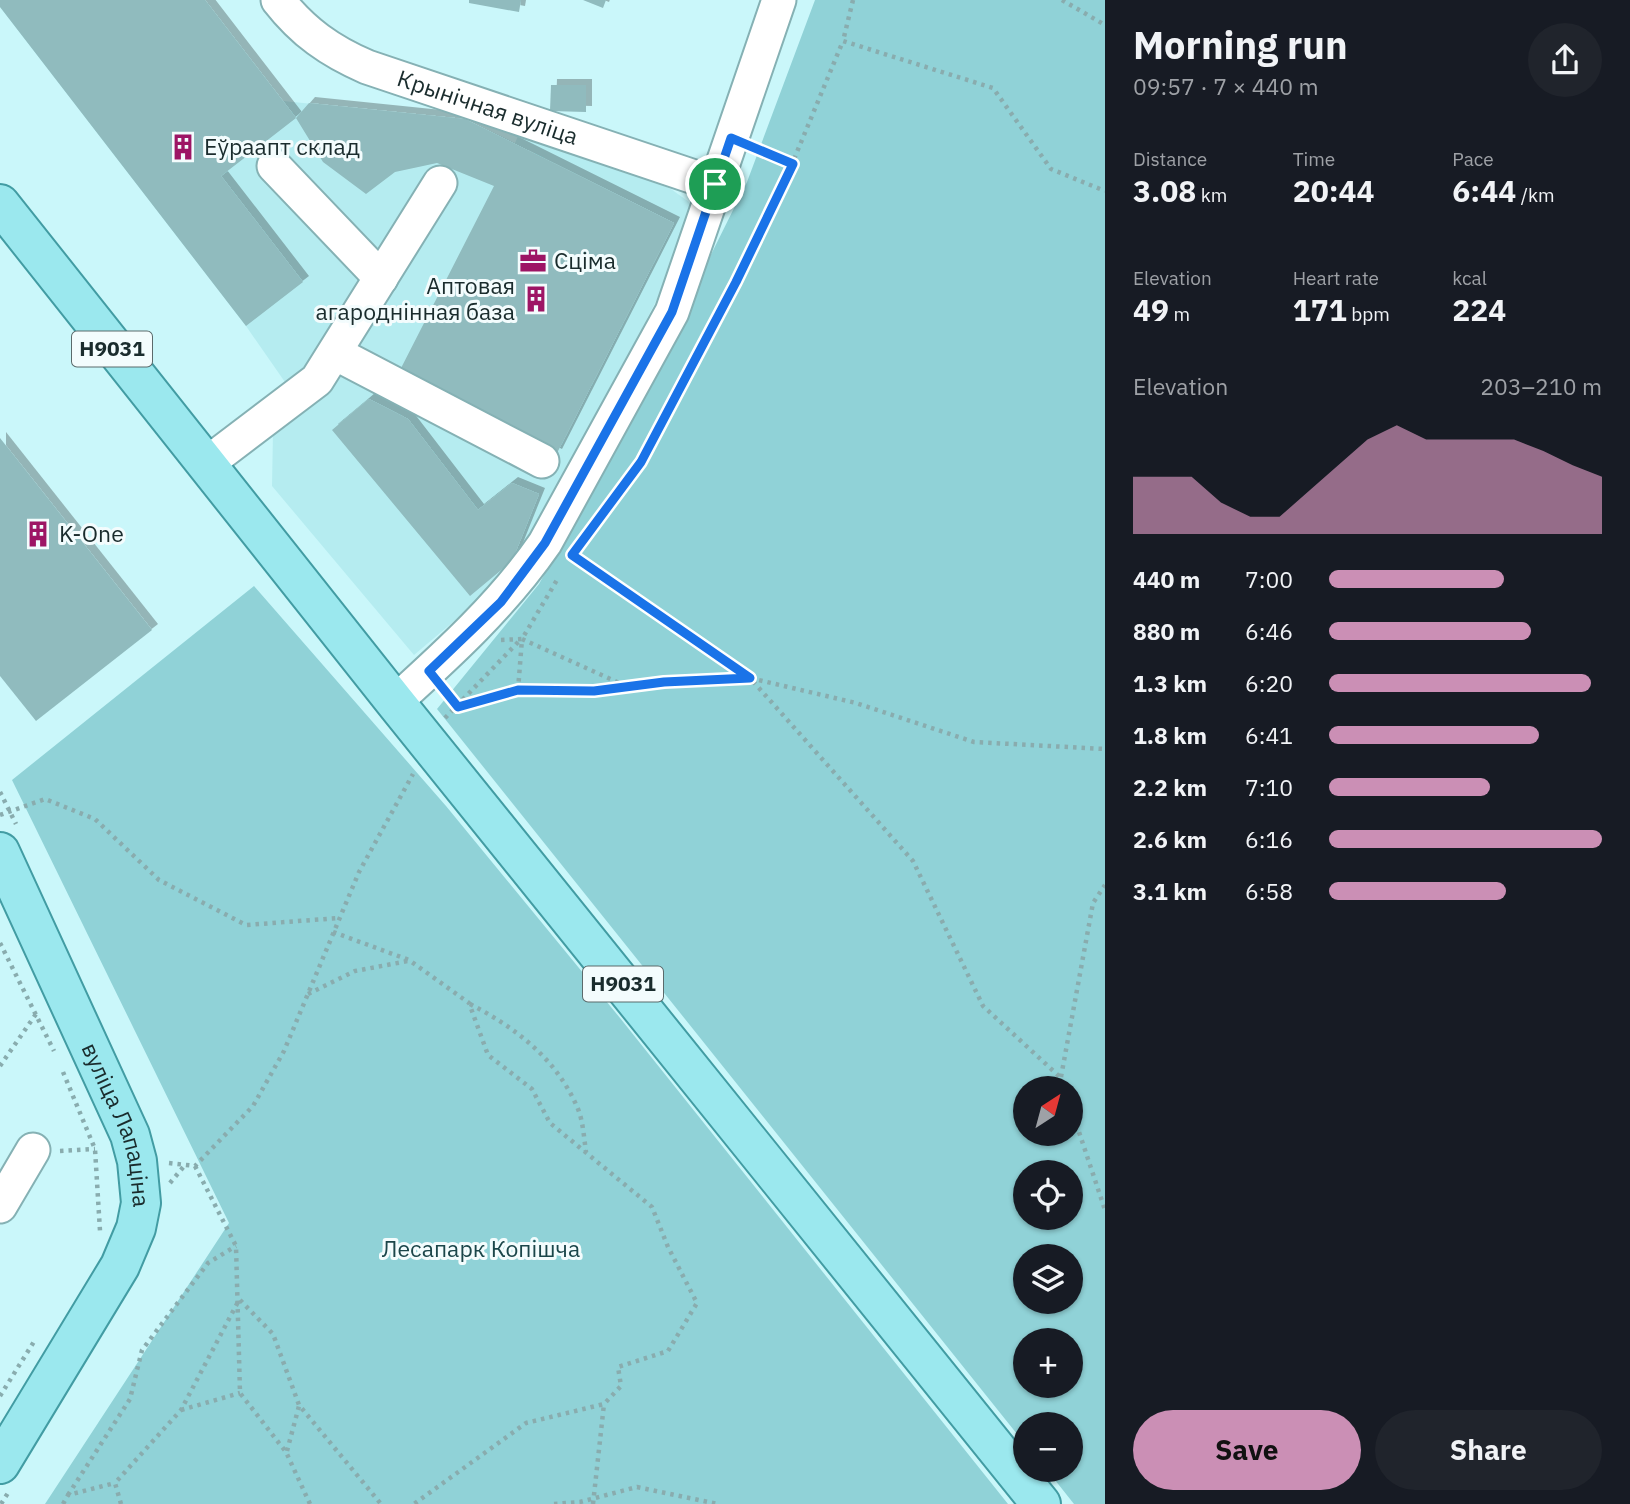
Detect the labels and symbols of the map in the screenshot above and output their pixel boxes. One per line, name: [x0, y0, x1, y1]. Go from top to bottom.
street label: Крынічная вуліца: [394, 62, 582, 151]
place label: Еўраапт склад: [204, 131, 360, 161]
building icon: Еўраапт склад: [168, 132, 198, 162]
pin: [685, 154, 745, 214]
place label: Сціма: [554, 245, 616, 275]
office icon: Сціма: [518, 246, 548, 276]
place label: Аптовая агароднінная база: [316, 270, 515, 326]
building icon: Аптовая агароднінная база: [521, 284, 551, 314]
road number: Н9031: [72, 332, 152, 366]
place label: K-One: [59, 518, 124, 548]
building icon: K-One: [23, 519, 53, 549]
road number: Н9031: [583, 967, 663, 1002]
street label: вуліца Лапаціна: [76, 1038, 157, 1208]
north arrow: [1013, 1076, 1083, 1146]
park label: Лесапарк Копішча: [382, 1233, 580, 1263]

